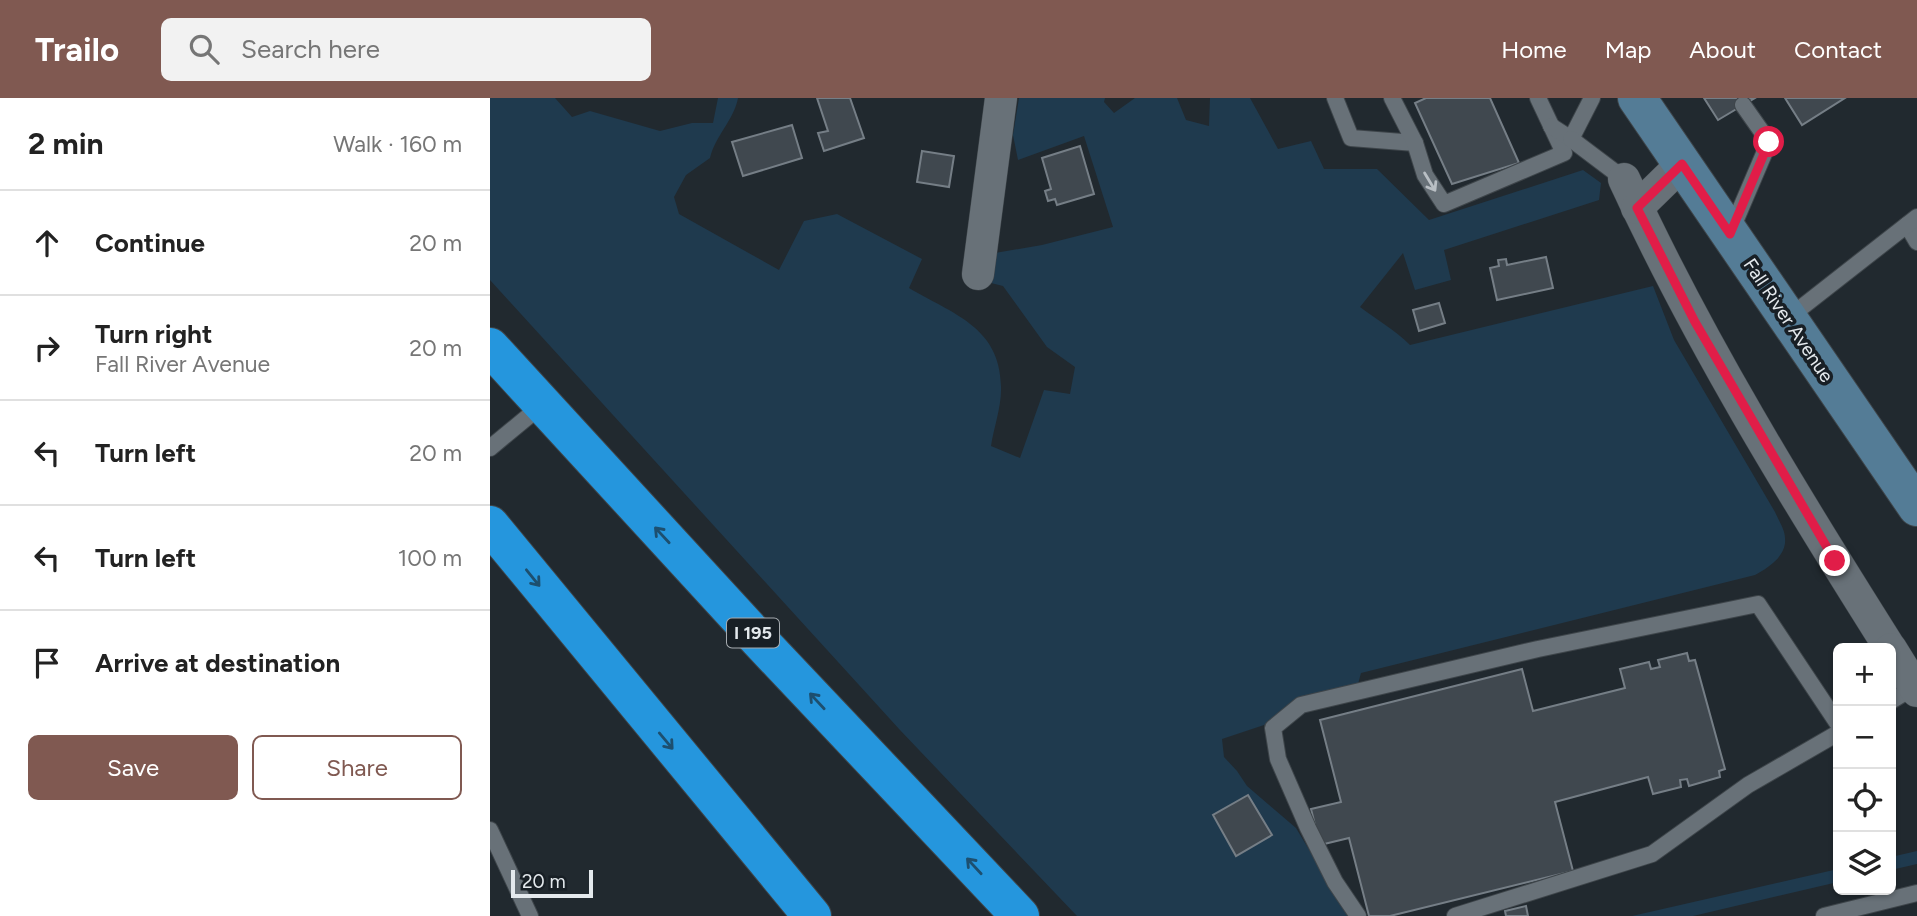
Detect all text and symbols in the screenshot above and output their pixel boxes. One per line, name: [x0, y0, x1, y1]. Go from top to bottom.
search box: [161, 18, 651, 81]
text: Trailo: [35, 30, 119, 69]
icon: search: [185, 30, 223, 68]
text: Search here: [241, 33, 380, 65]
text: Home: [1501, 35, 1567, 64]
text: Map: [1605, 35, 1651, 64]
text: About: [1689, 35, 1756, 64]
text: Contact: [1794, 35, 1882, 64]
text: 2 min: [28, 125, 104, 162]
route start: [1753, 126, 1784, 157]
text: Walk · 160 m: [333, 130, 462, 158]
one-way arrow: [1423, 171, 1437, 191]
icon: ahead: [28, 224, 66, 262]
text: Continue: [95, 227, 205, 259]
text: 20 m: [409, 229, 462, 257]
street label: Fall River Avenue: [1739, 254, 1839, 387]
text: Turn right: [95, 318, 212, 350]
icon: right: [28, 329, 66, 367]
text: 20 m: [409, 334, 462, 362]
text: Fall River Avenue: [95, 350, 270, 378]
icon: left: [28, 434, 66, 472]
text: Turn left: [95, 437, 196, 469]
text: 20 m: [409, 439, 462, 467]
one-way arrow: [654, 526, 670, 544]
icon: left: [28, 539, 66, 577]
text: Turn left: [95, 542, 196, 574]
text: 100 m: [398, 544, 462, 572]
route end: [1819, 545, 1850, 576]
one-way arrow: [525, 568, 541, 586]
road number: I 195: [727, 618, 779, 648]
map controls: [1833, 643, 1896, 895]
button: +: [1833, 643, 1896, 706]
icon: arrive: [28, 644, 66, 682]
text: Arrive at destination: [95, 647, 340, 679]
one-way arrow: [809, 693, 826, 710]
button: −: [1833, 706, 1896, 769]
one-way arrow: [659, 731, 674, 749]
button: Save: [28, 735, 238, 800]
button: Share: [252, 735, 462, 800]
button: locate: [1833, 769, 1896, 832]
button: layers: [1833, 832, 1896, 895]
one-way arrow: [965, 858, 982, 875]
scale bar: [511, 867, 593, 899]
text: 20 m: [522, 870, 566, 893]

